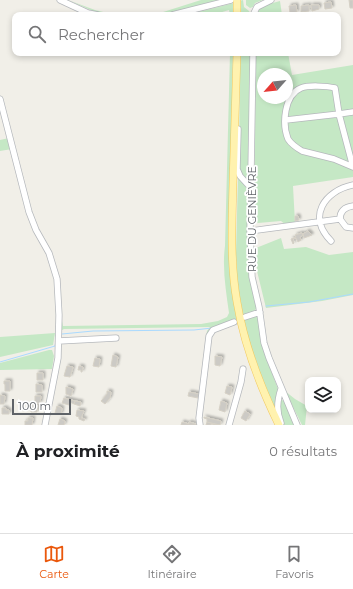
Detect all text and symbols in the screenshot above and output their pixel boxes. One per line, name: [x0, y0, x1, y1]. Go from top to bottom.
search box: [12, 12, 341, 56]
icon: search: [26, 23, 48, 45]
text: Rechercher: [58, 25, 145, 44]
north arrow: [257, 68, 293, 104]
street label: RUE DU GENIÈVRE: [245, 166, 259, 272]
map controls: [305, 377, 341, 413]
button: layers: [305, 377, 341, 413]
scale bar: [12, 397, 71, 416]
text: 100 m: [18, 399, 51, 413]
text: À proximité: [16, 441, 120, 461]
text: 0 résultats: [269, 443, 337, 459]
tab: Carte: [39, 543, 69, 581]
tab: Itinéraire: [148, 543, 197, 581]
tab: Favoris: [275, 543, 314, 581]

